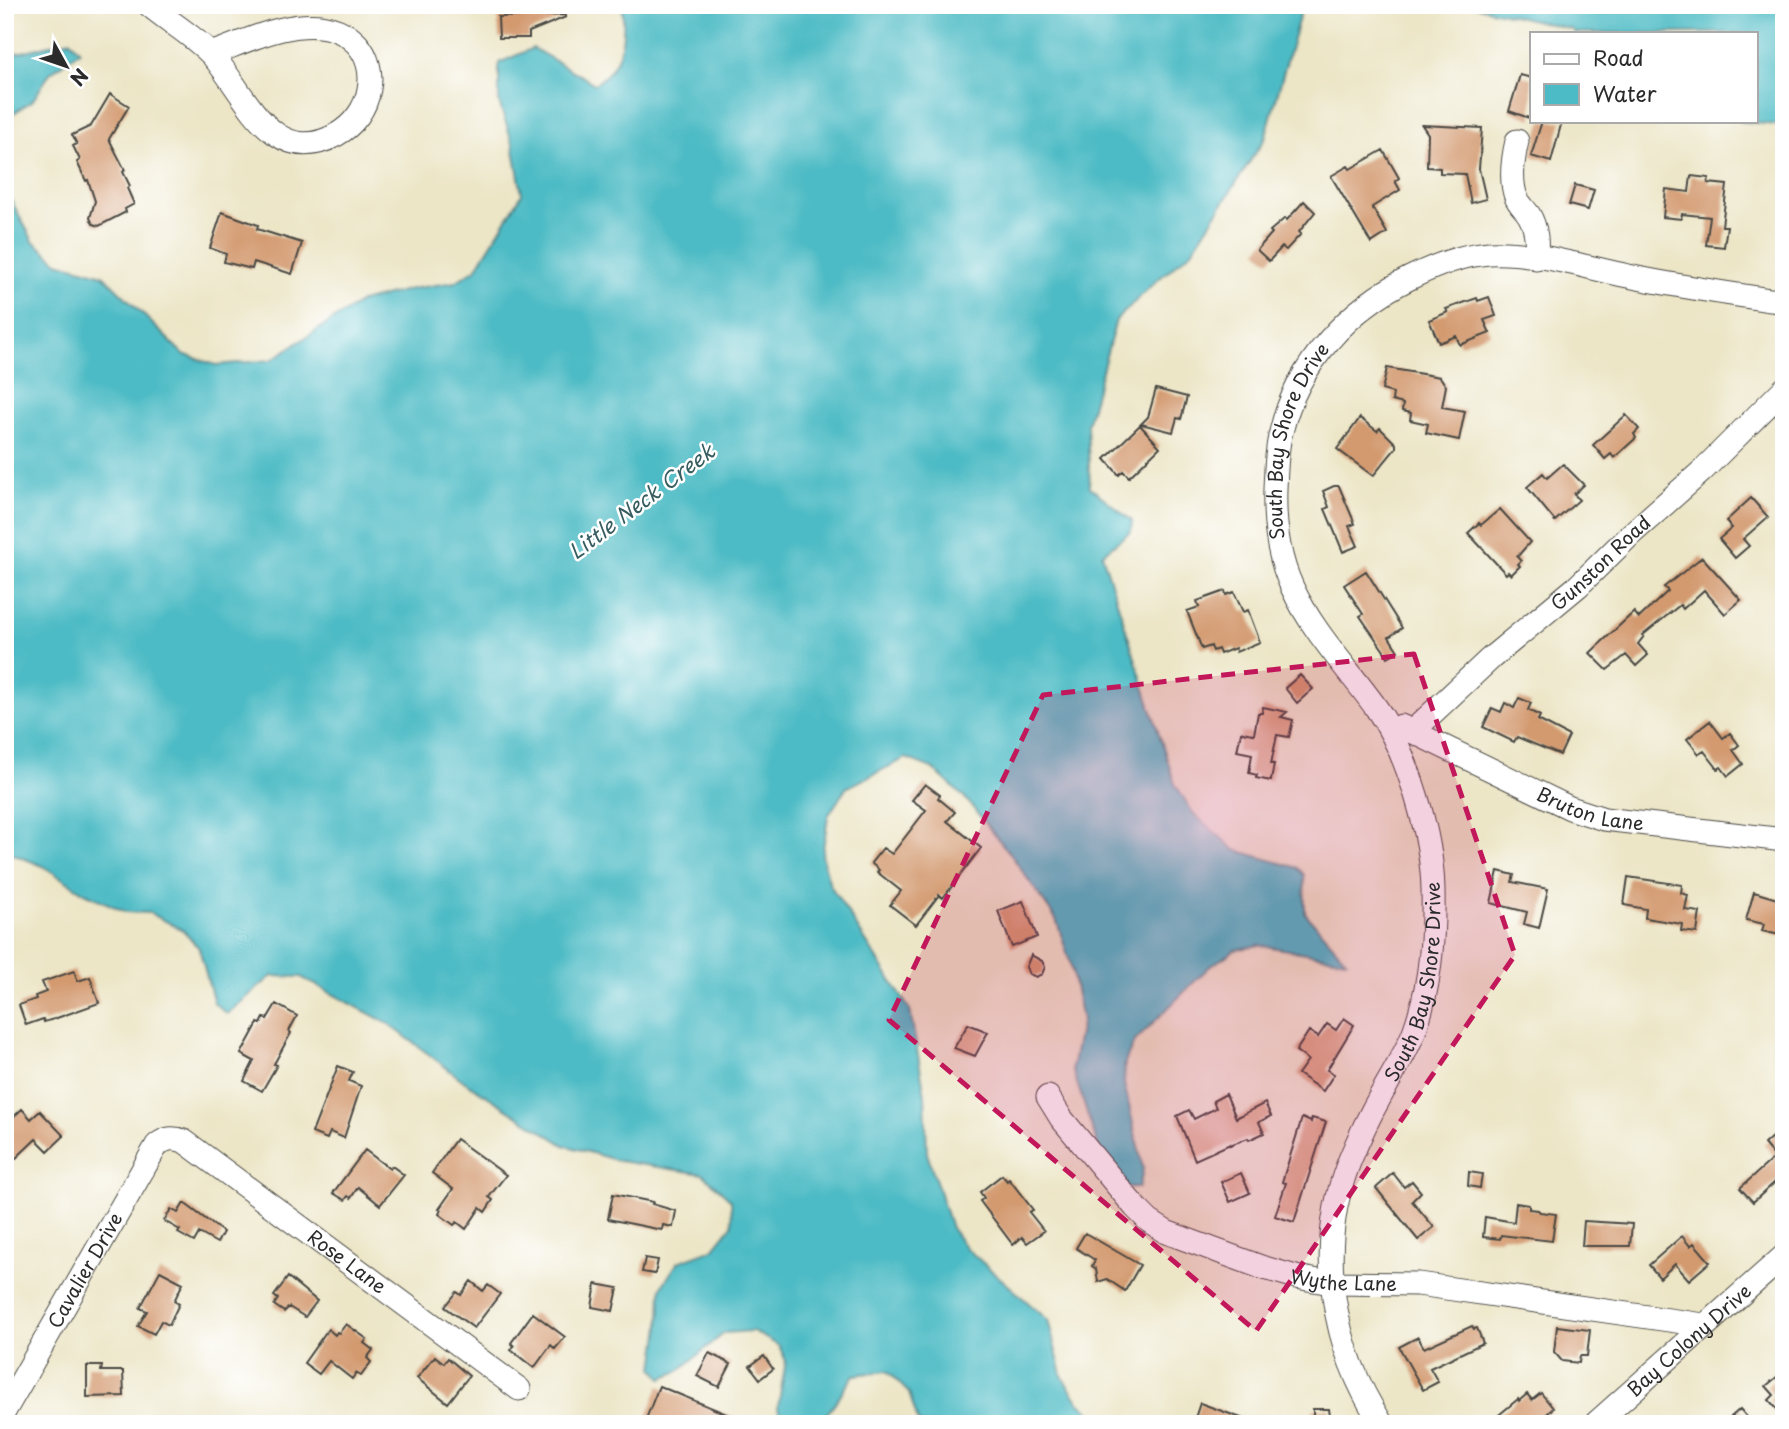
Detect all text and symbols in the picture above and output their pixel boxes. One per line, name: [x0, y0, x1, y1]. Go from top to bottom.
north arrow: [32, 32, 102, 102]
legend: [1530, 32, 1758, 122]
text: Road: [1593, 41, 1644, 73]
text: N: [64, 63, 95, 92]
text: Water: [1593, 77, 1657, 109]
street label: South Bay Shore Drive: [1260, 336, 1335, 541]
water label: Little Neck Creek: [561, 434, 722, 566]
street label: Gunston Road: [1544, 508, 1656, 616]
street label: Bruton Lane: [1532, 779, 1646, 837]
street label: South Bay Shore Drive: [1377, 881, 1446, 1086]
street label: Cavalier Drive: [40, 1207, 129, 1333]
street label: Rose Lane: [302, 1222, 393, 1300]
street label: Wythe Lane: [1288, 1261, 1397, 1297]
street label: Bay Colony Drive: [1620, 1277, 1757, 1402]

